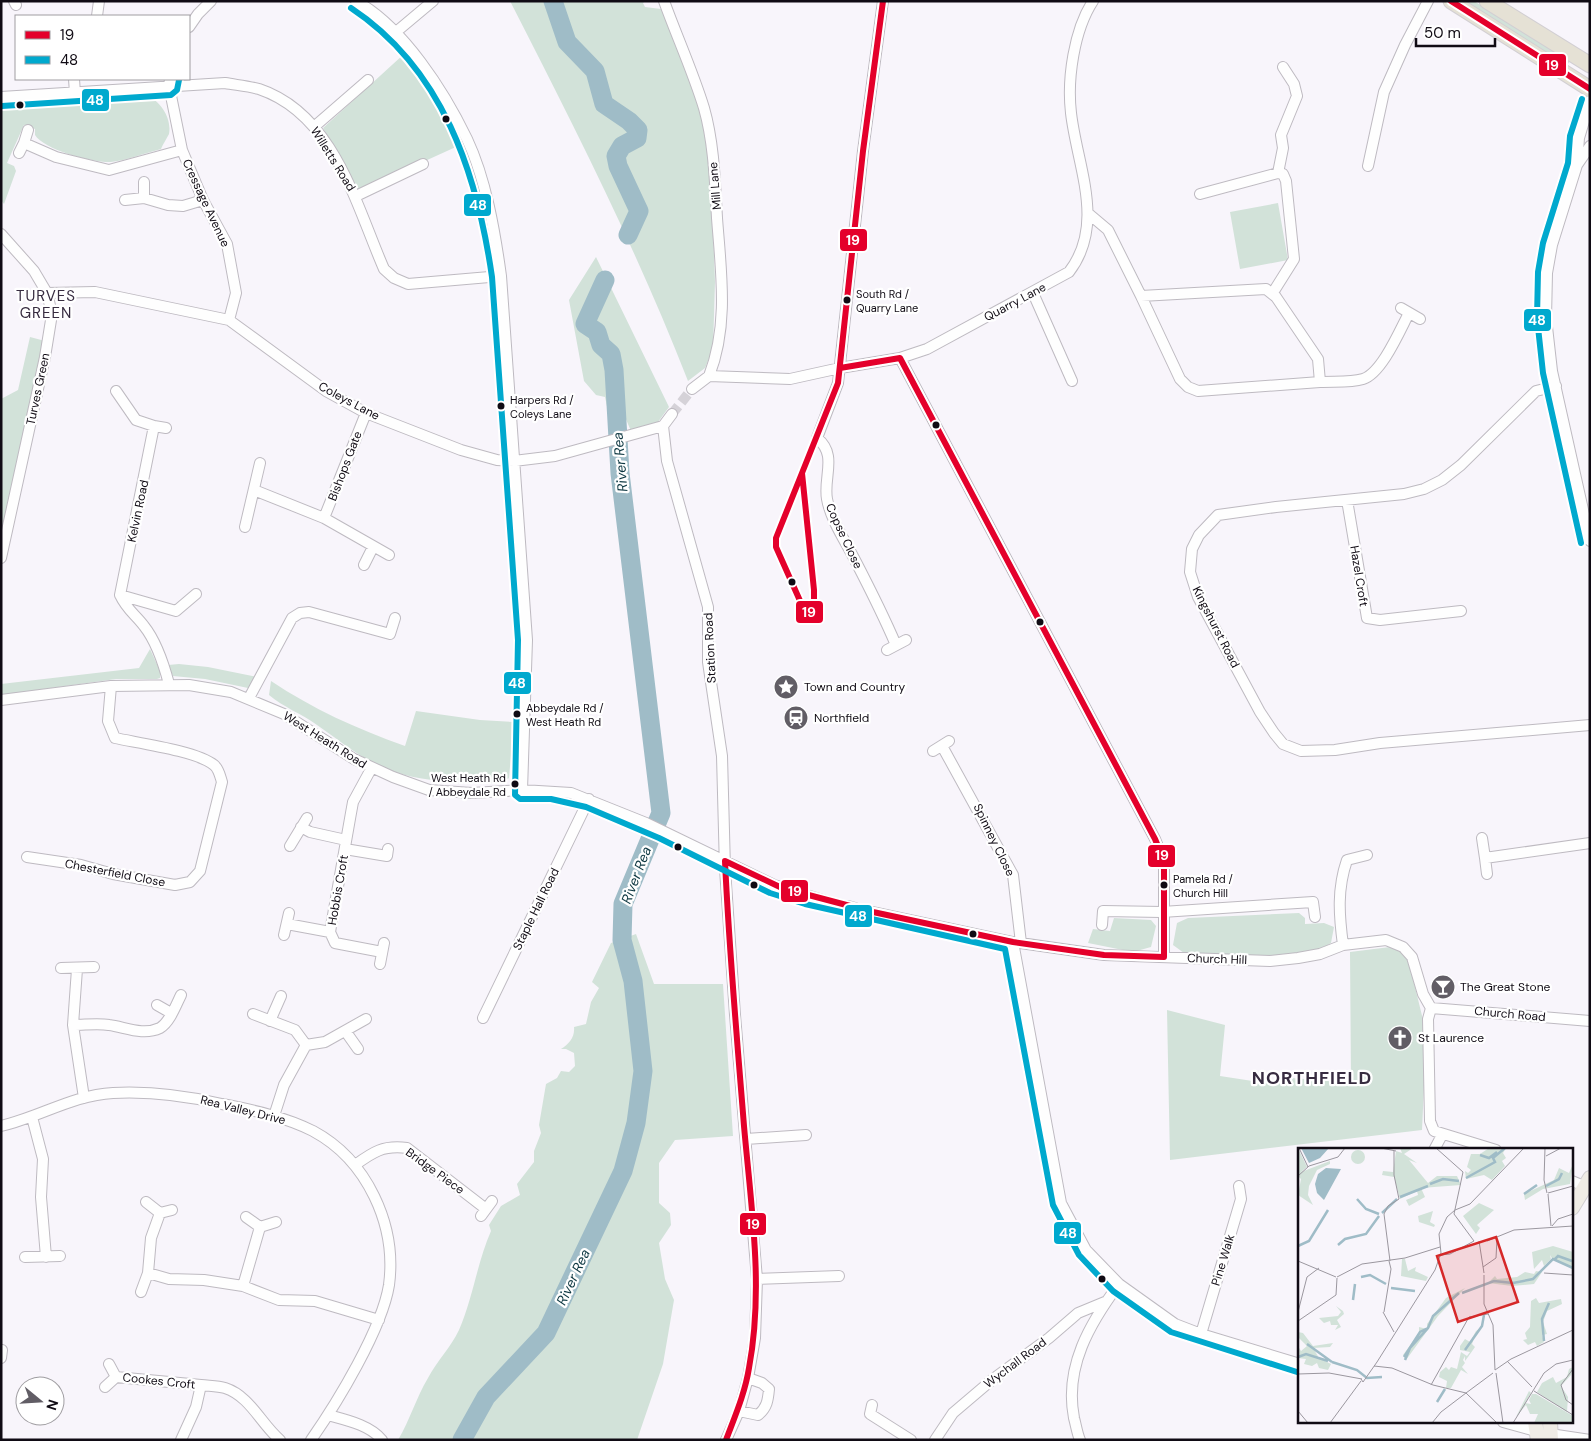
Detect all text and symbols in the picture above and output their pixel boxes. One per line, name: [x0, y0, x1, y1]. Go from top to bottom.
legend: [15, 15, 190, 80]
scale bar: [1416, 15, 1495, 47]
text: 50 m: [1424, 23, 1461, 43]
text: 19: [60, 25, 74, 45]
text: 48: [60, 50, 78, 70]
line badge: 19: [1538, 53, 1567, 77]
text: 19: [1545, 56, 1559, 74]
line badge: 48: [81, 88, 110, 112]
text: 48: [86, 91, 104, 109]
unlabelled marker: [15, 100, 25, 110]
unlabelled marker: [441, 114, 451, 124]
street label: Willetts Road: [307, 124, 359, 194]
street label: Cressage Avenue: [179, 156, 233, 250]
street label: Mill Lane: [705, 161, 725, 211]
line badge: 48: [463, 193, 492, 217]
text: 48: [469, 196, 487, 214]
line badge: 19: [839, 228, 868, 252]
text: 19: [846, 231, 860, 249]
street label: Quarry Lane: [981, 279, 1049, 325]
district label: TURVES GREEN: [16, 286, 76, 323]
place label: South Rd / Quarry Lane: [856, 287, 918, 315]
marker: South Rd / Quarry Lane: [842, 295, 852, 305]
line badge: 48: [1523, 308, 1552, 332]
text: 48: [1528, 311, 1546, 329]
street label: Turves Green: [23, 351, 53, 427]
street label: Coleys Lane: [316, 378, 383, 424]
place label: Harpers Rd / Coleys Lane: [510, 393, 574, 421]
marker: Harpers Rd / Coleys Lane: [496, 401, 506, 411]
unlabelled marker: [931, 420, 941, 430]
street label: Bishops Gate: [324, 429, 366, 503]
water label: River Rea: [608, 431, 632, 493]
street label: Kelvin Road: [124, 478, 152, 544]
street label: Copse Close: [822, 501, 866, 571]
street label: Hazel Croft: [1346, 544, 1372, 608]
unlabelled marker: [787, 577, 797, 587]
street label: Kingshurst Road: [1189, 584, 1243, 670]
line badge: 19: [795, 600, 824, 624]
text: 19: [802, 603, 816, 621]
street label: Station Road: [700, 612, 720, 684]
unlabelled marker: [1035, 617, 1045, 627]
line badge: 48: [503, 671, 532, 695]
text: 48: [508, 674, 526, 692]
place icon: Town and Country: [773, 674, 799, 700]
place label: Town and Country: [804, 679, 906, 695]
place label: Abbeydale Rd / West Heath Rd: [526, 701, 604, 729]
station icon: Northfield: [783, 705, 809, 731]
street label: West Heath Road: [280, 708, 370, 772]
marker: Abbeydale Rd / West Heath Rd: [512, 709, 522, 719]
place label: Northfield: [814, 710, 869, 726]
place label: West Heath Rd / Abbeydale Rd: [428, 771, 506, 799]
marker: West Heath Rd / Abbeydale Rd: [510, 779, 520, 789]
street label: Spinney Close: [970, 801, 1019, 879]
unlabelled marker: [673, 842, 683, 852]
water label: River Rea: [617, 844, 655, 906]
line badge: 19: [1147, 844, 1176, 868]
text: 19: [1155, 846, 1169, 864]
street label: Hobbis Croft: [324, 853, 352, 926]
street label: Chesterfield Close: [63, 855, 167, 891]
street label: Staple Hall Road: [509, 865, 563, 953]
place label: Pamela Rd / Church Hill: [1173, 872, 1233, 900]
line badge: 19: [780, 879, 809, 903]
unlabelled marker: [749, 880, 759, 890]
marker: Pamela Rd / Church Hill: [1159, 880, 1169, 890]
text: 19: [788, 882, 802, 900]
line badge: 48: [844, 904, 873, 928]
text: 48: [849, 907, 867, 925]
unlabelled marker: [968, 929, 978, 939]
street label: Church Hill: [1187, 950, 1247, 968]
bar icon: The Great Stone: [1430, 974, 1456, 1000]
place label: The Great Stone: [1460, 979, 1551, 995]
street label: Church Road: [1474, 1003, 1546, 1025]
church icon: St Laurence: [1387, 1025, 1413, 1051]
place label: St Laurence: [1418, 1030, 1484, 1046]
district label: NORTHFIELD: [1252, 1066, 1372, 1090]
street label: Rea Valley Drive: [199, 1092, 288, 1128]
street label: Bridge Piece: [402, 1144, 468, 1198]
inset map: [1298, 1148, 1574, 1424]
line badge: 19: [739, 1212, 767, 1236]
text: 19: [746, 1215, 760, 1233]
line badge: 48: [1053, 1221, 1082, 1245]
text: 48: [1059, 1224, 1077, 1242]
street label: Pine Walk: [1208, 1232, 1238, 1288]
water label: River Rea: [552, 1246, 594, 1308]
unlabelled marker: [1097, 1274, 1107, 1284]
street label: Wychall Road: [980, 1334, 1050, 1392]
street label: Cookes Croft: [122, 1369, 197, 1393]
north arrow: [15, 1376, 65, 1426]
text: N: [42, 1397, 63, 1413]

